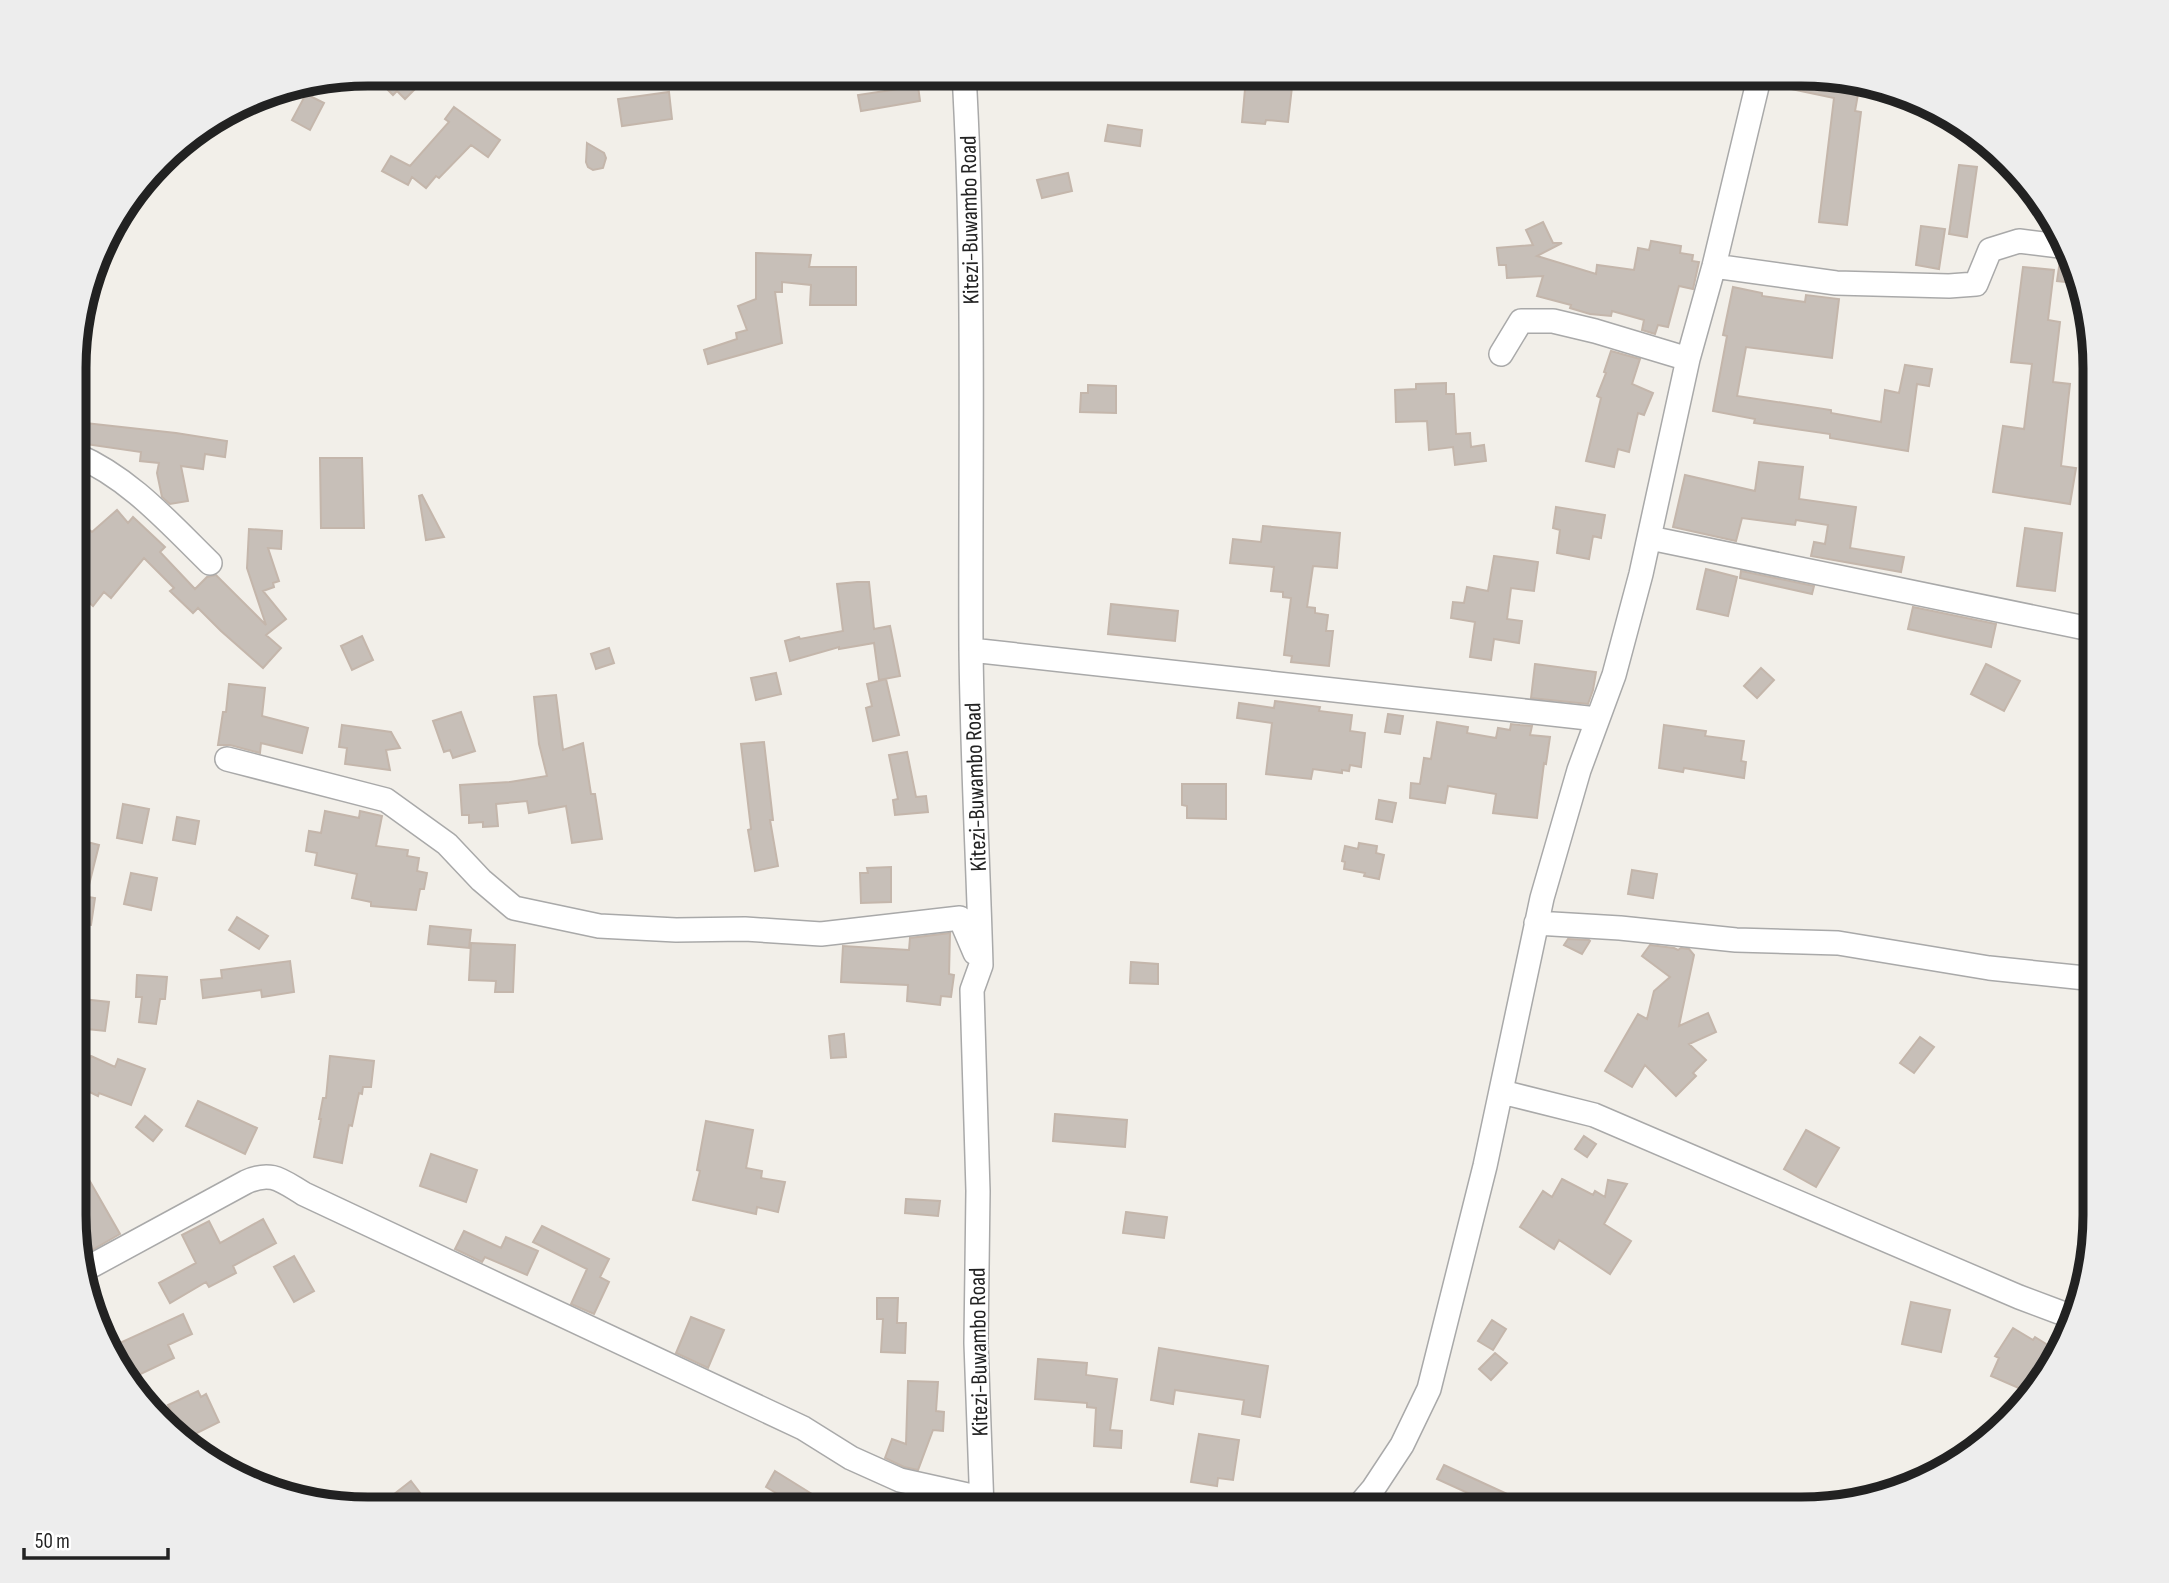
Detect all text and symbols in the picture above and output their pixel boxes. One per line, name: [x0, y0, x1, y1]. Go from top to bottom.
street label: Kitezi-Buwambo Road: [955, 135, 985, 305]
street label: Kitezi-Buwambo Road: [959, 702, 993, 872]
street label: Kitezi-Buwambo Road: [964, 1267, 994, 1437]
scale bar: [24, 1516, 168, 1560]
text: 50 m: [35, 1529, 70, 1554]

